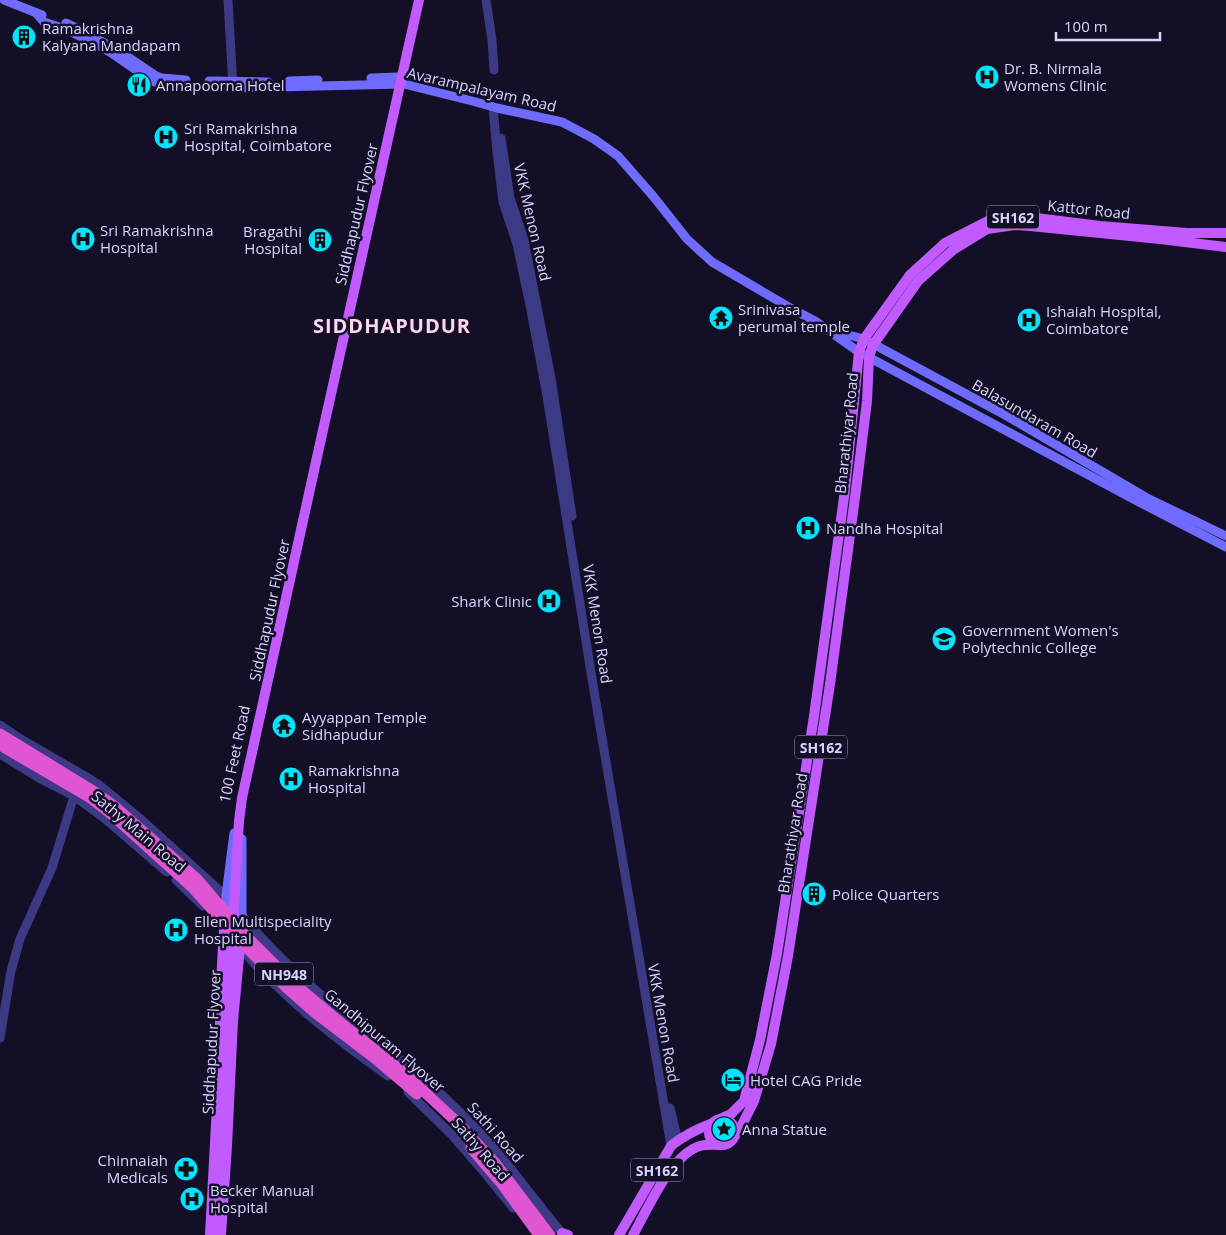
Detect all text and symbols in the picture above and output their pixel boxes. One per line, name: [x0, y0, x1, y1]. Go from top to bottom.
scale bar: [1056, 10, 1160, 42]
text: 100 m: [1064, 16, 1108, 36]
place label: Ramakrishna Kalyana Mandapam: [42, 18, 181, 55]
building icon: Ramakrishna Kalyana Mandapam: [11, 24, 37, 50]
place label: Dr. B. Nirmala Womens Clinic: [1004, 58, 1107, 95]
street label: Avarampalayam Road: [405, 62, 559, 116]
hospital icon: Dr. B. Nirmala Womens Clinic: [974, 64, 1000, 90]
restaurant icon: Annapoorna Hotel: [126, 72, 152, 98]
place label: Annapoorna Hotel: [156, 75, 285, 95]
place label: Sri Ramakrishna Hospital, Coimbatore: [184, 118, 332, 155]
hospital icon: Sri Ramakrishna Hospital, Coimbatore: [153, 124, 179, 150]
street label: Siddhapudur Flyover: [330, 141, 382, 287]
street label: VKK Menon Road: [510, 161, 556, 283]
street label: Kattor Road: [1047, 195, 1131, 223]
road number: SH162: [987, 206, 1039, 228]
place label: Sri Ramakrishna Hospital: [100, 220, 214, 257]
place label: Bragathi Hospital: [243, 221, 302, 258]
hospital icon: Sri Ramakrishna Hospital: [70, 226, 96, 252]
building icon: Bragathi Hospital: [307, 227, 333, 253]
place label: Srinivasa perumal temple: [738, 299, 850, 336]
place label: Ishaiah Hospital, Coimbatore: [1046, 301, 1162, 338]
temple icon: Srinivasa perumal temple: [708, 305, 734, 331]
hospital icon: Ishaiah Hospital, Coimbatore: [1016, 307, 1042, 333]
district label: SIDDHAPUDUR: [313, 312, 471, 339]
street label: Bharathiyar Road: [830, 371, 862, 495]
street label: Balasundaram Road: [969, 374, 1101, 462]
hospital icon: Nandha Hospital: [795, 515, 821, 541]
place label: Nandha Hospital: [826, 518, 943, 538]
street label: Siddhapudur Flyover: [244, 537, 294, 683]
street label: VKK Menon Road: [579, 563, 617, 685]
hospital icon: Shark Clinic: [536, 588, 562, 614]
place label: Shark Clinic: [451, 591, 532, 611]
place label: Government Women's Polytechnic College: [962, 620, 1119, 657]
school or university icon: Government Women's Polytechnic College: [931, 626, 957, 652]
street label: 100 Feet Road: [214, 703, 254, 805]
place label: Ayyappan Temple Sidhapudur: [302, 707, 427, 744]
temple icon: Ayyappan Temple Sidhapudur: [271, 713, 297, 739]
road number: SH162: [795, 736, 847, 759]
place label: Ramakrishna Hospital: [308, 760, 400, 797]
hospital icon: Ramakrishna Hospital: [278, 766, 304, 792]
street label: Bharathiyar Road: [773, 771, 811, 895]
street label: Sathy Main Road: [88, 786, 190, 876]
building icon: Police Quarters: [801, 881, 827, 907]
place label: Police Quarters: [832, 884, 940, 904]
place label: Ellen Multispeciality Hospital: [194, 911, 332, 948]
hospital icon: Ellen Multispeciality Hospital: [163, 917, 189, 943]
road number: NH948: [255, 962, 313, 986]
street label: VKK Menon Road: [644, 962, 684, 1084]
street label: Siddhapudur Flyover: [197, 969, 225, 1115]
street label: Gandhipuram Flyover: [321, 984, 449, 1096]
hotel icon: Hotel CAG Pride: [720, 1067, 746, 1093]
place label: Hotel CAG Pride: [750, 1070, 862, 1090]
street label: Sathi Road: [464, 1098, 528, 1166]
street label: Sathy Road: [448, 1113, 514, 1185]
place icon: Anna Statue: [711, 1116, 737, 1142]
place label: Anna Statue: [742, 1119, 827, 1139]
place label: Chinnaiah Medicals: [98, 1150, 168, 1187]
pharmacy icon: Chinnaiah Medicals: [173, 1156, 199, 1182]
road number: SH162: [631, 1158, 683, 1182]
place label: Becker Manual Hospital: [210, 1180, 314, 1217]
hospital icon: Becker Manual Hospital: [179, 1186, 205, 1212]

